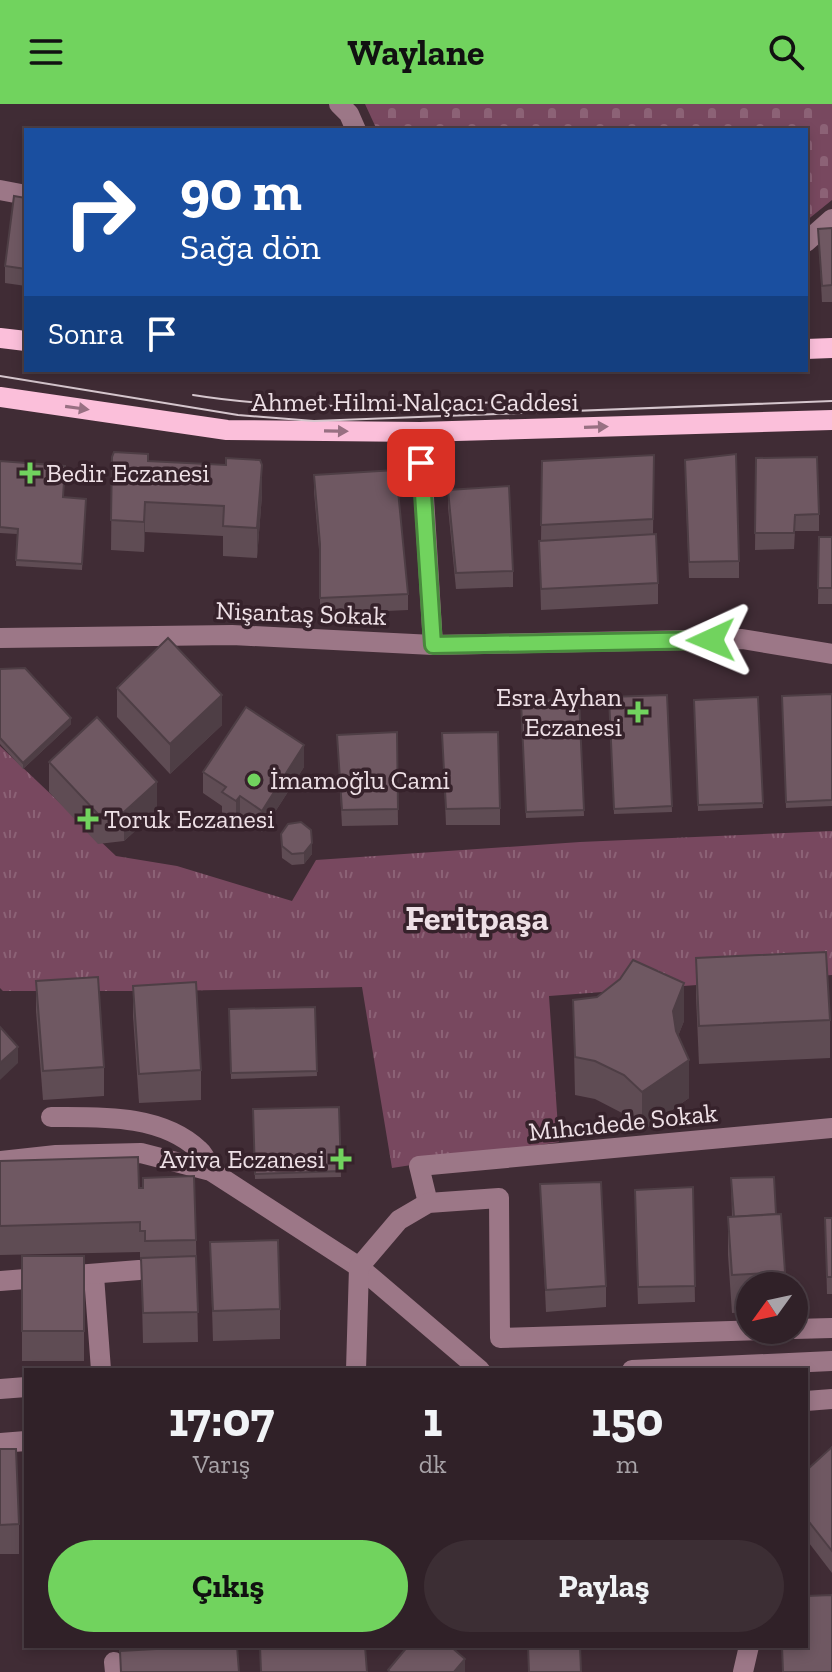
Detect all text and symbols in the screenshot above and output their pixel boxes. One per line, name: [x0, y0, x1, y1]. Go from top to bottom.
icon: menu: [24, 30, 68, 74]
icon: search: [764, 30, 808, 74]
text: Waylane: [348, 31, 484, 74]
text: 90 m: [180, 157, 302, 224]
icon: right: [48, 160, 152, 264]
text: Sağa dön: [180, 225, 321, 268]
icon: arrive: [140, 312, 184, 356]
text: Sonra: [48, 316, 124, 352]
street label: Ahmet Hilmi Nalçacı Caddesi: [251, 386, 579, 418]
one-way arrow: [65, 402, 90, 415]
one-way arrow: [584, 420, 609, 433]
one-way arrow: [324, 425, 349, 437]
pin: [387, 429, 455, 497]
icon: arrive: [399, 441, 443, 485]
place label: Bedir Eczanesi: [46, 457, 210, 489]
marker: Bedir Eczanesi: [21, 464, 39, 482]
street label: Nişantaş Sokak: [215, 594, 388, 632]
position arrow: [669, 598, 753, 682]
place label: Esra Ayhan Eczanesi: [496, 681, 622, 743]
marker: Esra Ayhan Eczanesi: [629, 703, 647, 721]
place label: İmamoğlu Cami: [270, 764, 450, 796]
marker: İmamoğlu Cami: [245, 771, 263, 789]
place label: Toruk Eczanesi: [104, 803, 274, 835]
marker: Toruk Eczanesi: [79, 810, 97, 828]
district label: Feritpaşa: [405, 898, 549, 939]
street label: Mıhcıdede Sokak: [527, 1096, 720, 1148]
place label: Aviva Eczanesi: [160, 1143, 325, 1175]
marker: Aviva Eczanesi: [332, 1150, 350, 1168]
north arrow: [736, 1272, 808, 1344]
map controls: [736, 1272, 808, 1344]
text: 17:07: [169, 1391, 274, 1448]
text: 1: [423, 1391, 442, 1448]
text: 150: [591, 1391, 663, 1448]
text: Varış: [193, 1448, 250, 1480]
text: dk: [419, 1448, 447, 1480]
text: m: [616, 1448, 639, 1480]
button: Çıkış: [48, 1540, 408, 1632]
button: Paylaş: [424, 1540, 784, 1632]

